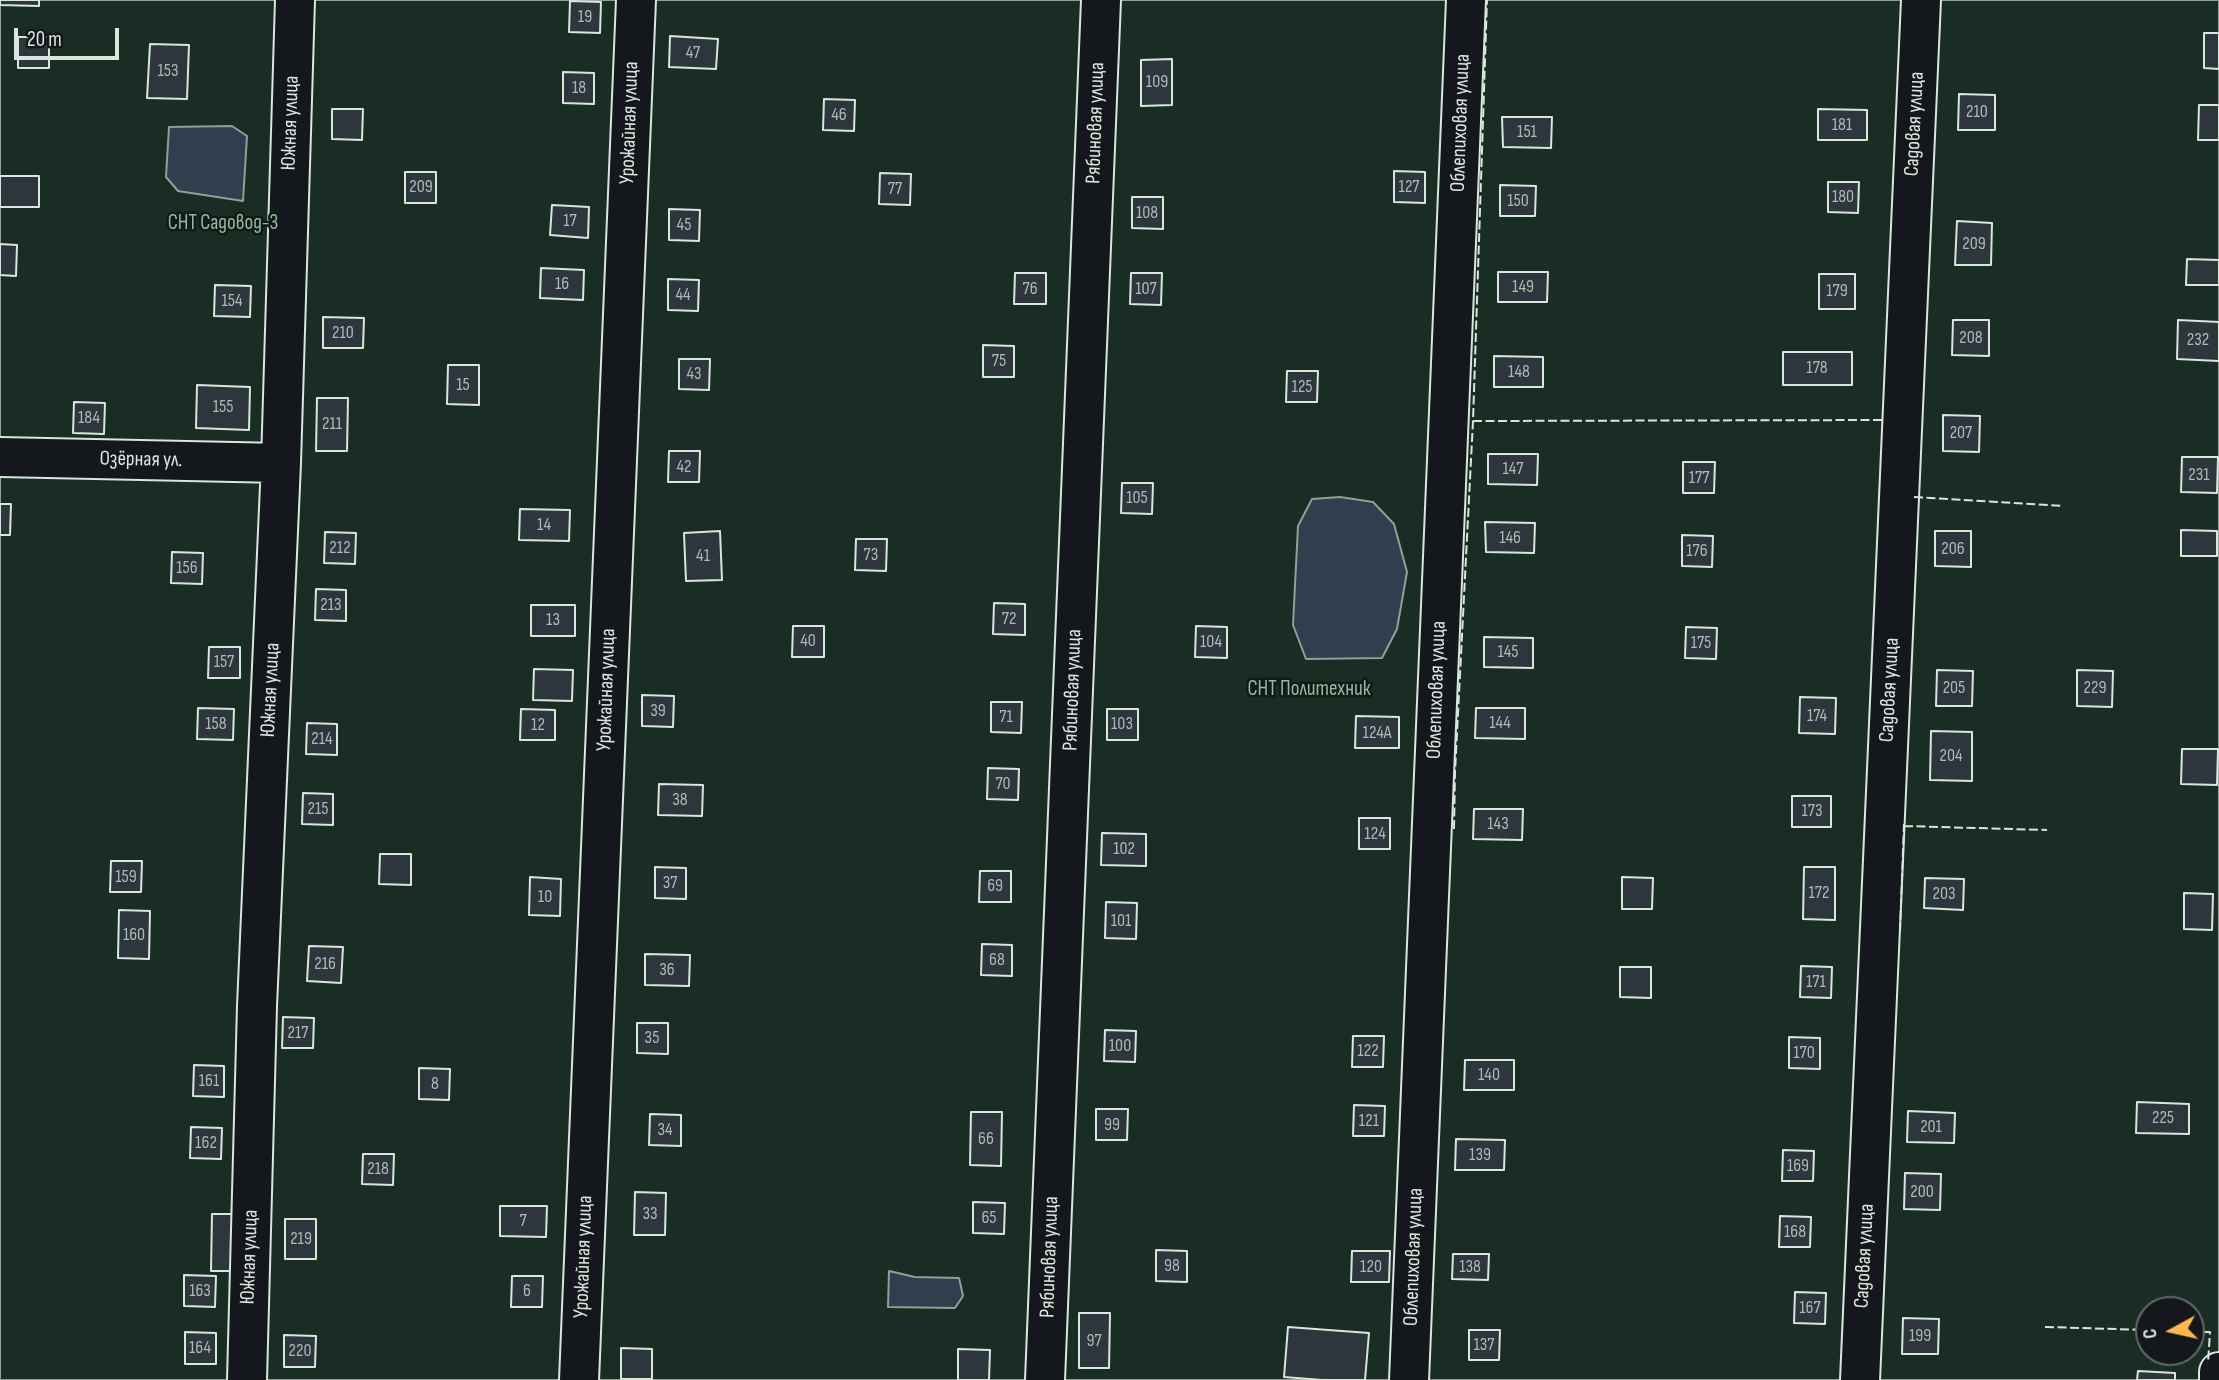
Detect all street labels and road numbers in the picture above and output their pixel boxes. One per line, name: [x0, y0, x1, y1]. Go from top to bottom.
street label: Облепиховая улица: [1446, 54, 1476, 192]
street label: Урожайная улица: [615, 61, 645, 185]
street label: Рябиновая улица: [1081, 62, 1111, 184]
street label: Садовая улица: [1900, 71, 1930, 177]
street label: Южная улица: [277, 75, 305, 171]
street label: Озёрная ул.: [99, 447, 183, 473]
street label: Облепиховая улица: [1422, 621, 1452, 759]
street label: Урожайная улица: [592, 628, 622, 752]
street label: Рябиновая улица: [1058, 629, 1088, 751]
street label: Садовая улица: [1875, 637, 1905, 743]
street label: Южная улица: [256, 642, 286, 738]
street label: Облепиховая улица: [1399, 1188, 1429, 1326]
street label: Урожайная улица: [569, 1195, 599, 1319]
street label: Рябиновая улица: [1035, 1196, 1065, 1318]
street label: Садовая улица: [1850, 1203, 1880, 1309]
street label: Южная улица: [236, 1209, 264, 1305]

